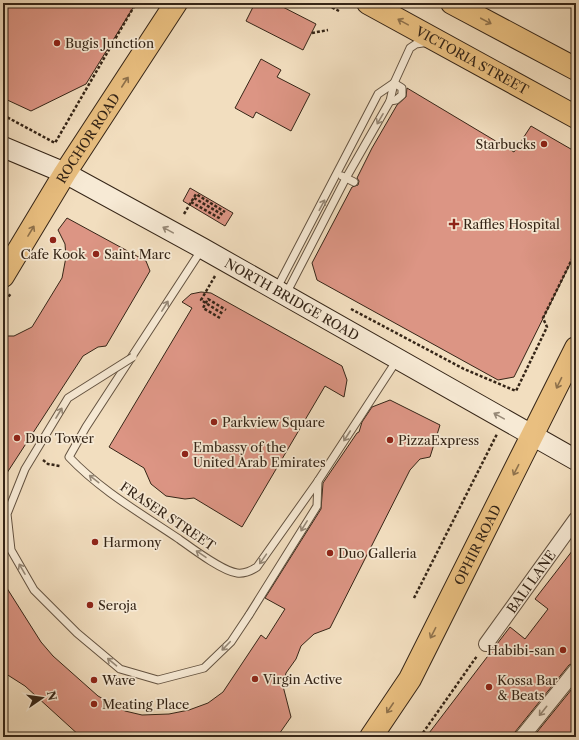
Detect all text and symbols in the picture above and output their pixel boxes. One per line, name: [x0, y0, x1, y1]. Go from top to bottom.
one-way arrow: [397, 18, 409, 26]
one-way arrow: [479, 18, 491, 25]
street label: VICTORIA STREET: [412, 22, 532, 98]
place label: Bugis Junction: [65, 35, 154, 51]
marker: Bugis Junction: [52, 38, 62, 48]
one-way arrow: [121, 77, 129, 88]
street label: ROCHOR ROAD: [53, 90, 123, 186]
one-way arrow: [375, 113, 383, 125]
place label: Starbucks: [475, 136, 536, 152]
marker: Starbucks: [539, 139, 549, 149]
one-way arrow: [319, 199, 326, 211]
place label: Raffles Hospital: [463, 216, 560, 232]
marker: Raffles Hospital: [448, 218, 460, 230]
one-way arrow: [27, 225, 35, 237]
one-way arrow: [162, 225, 174, 233]
marker: Cafe Kook: [48, 235, 58, 245]
place label: Cafe Kook: [20, 246, 86, 262]
place label: Saint Marc: [104, 246, 171, 262]
marker: Saint Marc: [91, 249, 101, 259]
street label: NORTH BRIDGE ROAD: [222, 255, 362, 343]
one-way arrow: [161, 301, 169, 312]
one-way arrow: [555, 377, 562, 389]
one-way arrow: [55, 407, 63, 419]
one-way arrow: [493, 412, 505, 419]
place label: Parkview Square: [222, 414, 325, 430]
marker: Parkview Square: [209, 417, 219, 427]
place label: Duo Tower: [25, 430, 94, 446]
one-way arrow: [343, 430, 351, 442]
place label: PizzaExpress: [398, 432, 480, 448]
marker: Duo Tower: [12, 433, 22, 443]
marker: PizzaExpress: [385, 435, 395, 445]
place label: Embassy of the United Arab Emirates: [193, 439, 326, 470]
marker: Embassy of the United Arab Emirates: [180, 449, 190, 459]
one-way arrow: [512, 464, 519, 476]
one-way arrow: [89, 475, 100, 484]
street label: FRASER STREET: [117, 478, 219, 554]
street label: OPHIR ROAD: [450, 502, 504, 588]
one-way arrow: [300, 520, 308, 532]
place label: Harmony: [103, 534, 162, 550]
marker: Harmony: [90, 537, 100, 547]
place label: Duo Galleria: [338, 545, 417, 561]
street label: BALI LANE: [503, 547, 559, 616]
marker: Duo Galleria: [325, 548, 335, 558]
one-way arrow: [196, 550, 207, 558]
one-way arrow: [259, 553, 267, 564]
one-way arrow: [18, 563, 26, 575]
place label: Seroja: [98, 597, 137, 613]
marker: Seroja: [85, 600, 95, 610]
one-way arrow: [429, 627, 437, 639]
one-way arrow: [222, 641, 231, 651]
place label: Habibi-san: [487, 642, 555, 658]
marker: Habibi-san: [558, 645, 568, 655]
one-way arrow: [106, 657, 117, 666]
place label: Virgin Active: [262, 671, 342, 687]
place label: Wave: [101, 672, 136, 688]
place label: Kossa Bar & Beats: [497, 672, 558, 703]
marker: Virgin Active: [250, 674, 260, 684]
marker: Wave: [89, 675, 99, 685]
north arrow: [22, 678, 62, 718]
marker: Kossa Bar & Beats: [484, 682, 494, 692]
text: N: [44, 690, 60, 702]
place label: Meating Place: [102, 696, 189, 712]
marker: Meating Place: [89, 699, 99, 709]
one-way arrow: [386, 702, 394, 714]
one-way arrow: [539, 706, 547, 717]

